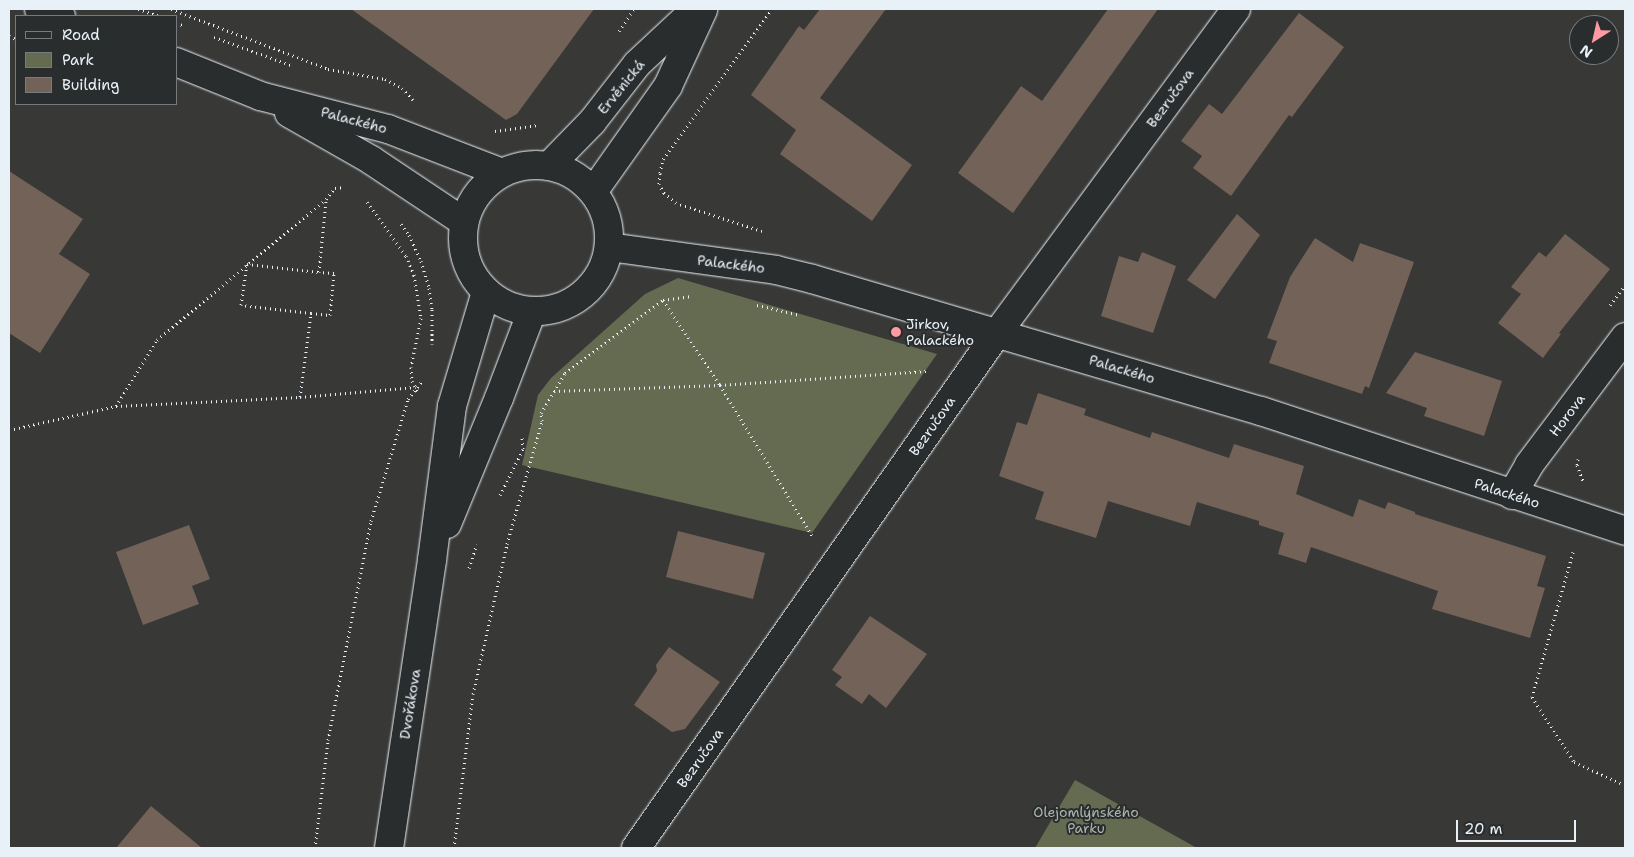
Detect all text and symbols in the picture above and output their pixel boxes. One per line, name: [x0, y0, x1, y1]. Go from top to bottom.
legend: [15, 15, 178, 105]
north arrow: [1569, 15, 1619, 65]
text: Road: [62, 25, 100, 45]
text: N: [1576, 41, 1596, 62]
text: Park: [62, 50, 94, 70]
street label: Ervěnická: [594, 56, 648, 118]
street label: Bezručova: [1143, 65, 1197, 131]
text: Building: [62, 75, 119, 95]
street label: Palackého: [319, 103, 389, 137]
street label: Palackého: [696, 252, 766, 276]
place label: Jirkov, Palackého: [906, 316, 974, 348]
marker: Jirkov, Palackého: [890, 326, 902, 338]
street label: Palackého: [1087, 351, 1157, 387]
street label: Horova: [1546, 391, 1588, 439]
street label: Bezručova: [905, 393, 959, 459]
street label: Palackého: [1472, 475, 1542, 511]
street label: Dvořákova: [396, 668, 424, 740]
street label: Bezručova: [673, 725, 727, 791]
park label: Olejomlýnského Parku: [1033, 804, 1139, 836]
scale bar: [1459, 810, 1579, 842]
text: 20 m: [1464, 819, 1503, 839]

